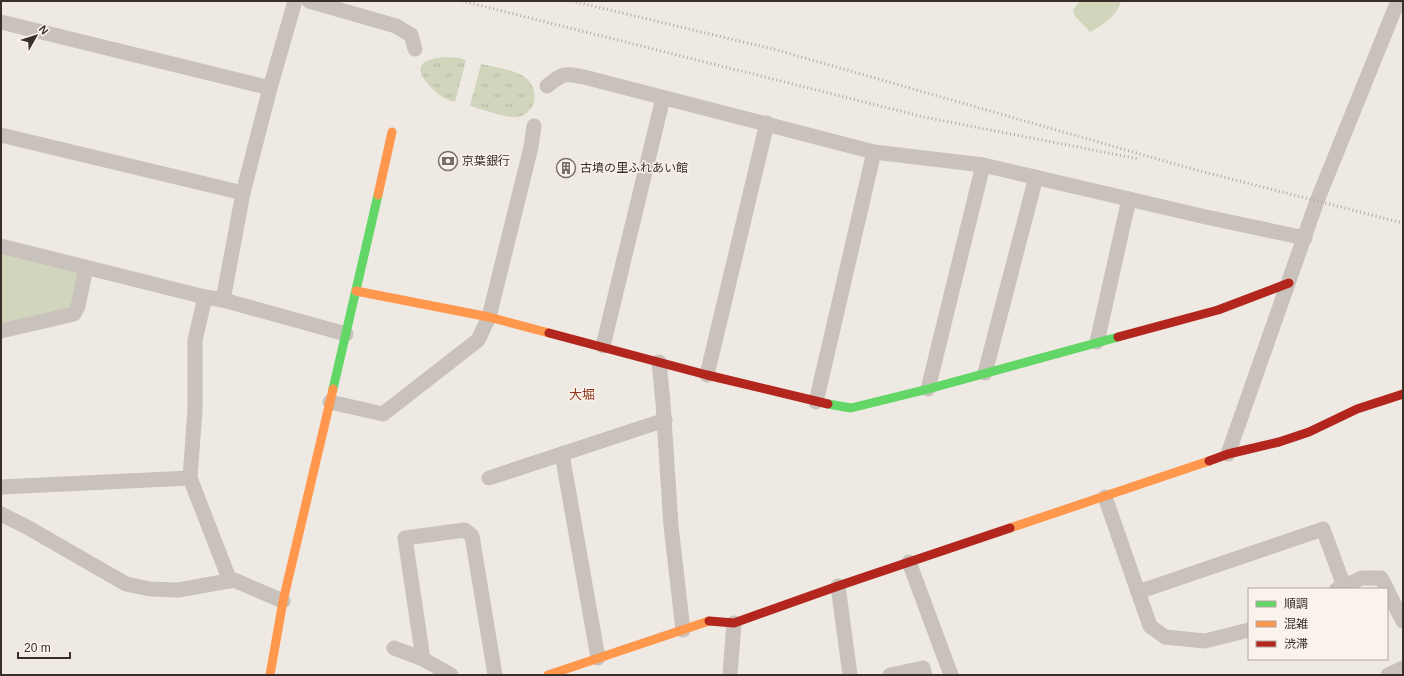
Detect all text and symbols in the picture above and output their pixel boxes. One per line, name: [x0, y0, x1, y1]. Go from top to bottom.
north arrow: [16, 16, 56, 56]
text: N: [37, 23, 51, 37]
bank icon: 京葉銀行: [437, 150, 459, 172]
place label: 京葉銀行: [462, 154, 510, 168]
building icon: 古墳の里ふれあい館: [555, 157, 577, 179]
place label: 古墳の里ふれあい館: [580, 161, 688, 175]
district label: 大堀: [569, 387, 595, 402]
legend: [1248, 588, 1388, 660]
text: 順調: [1284, 597, 1308, 611]
text: 混雑: [1284, 617, 1308, 631]
scale bar: [18, 634, 70, 660]
text: 渋滞: [1284, 637, 1308, 651]
text: 20 m: [24, 641, 51, 655]

